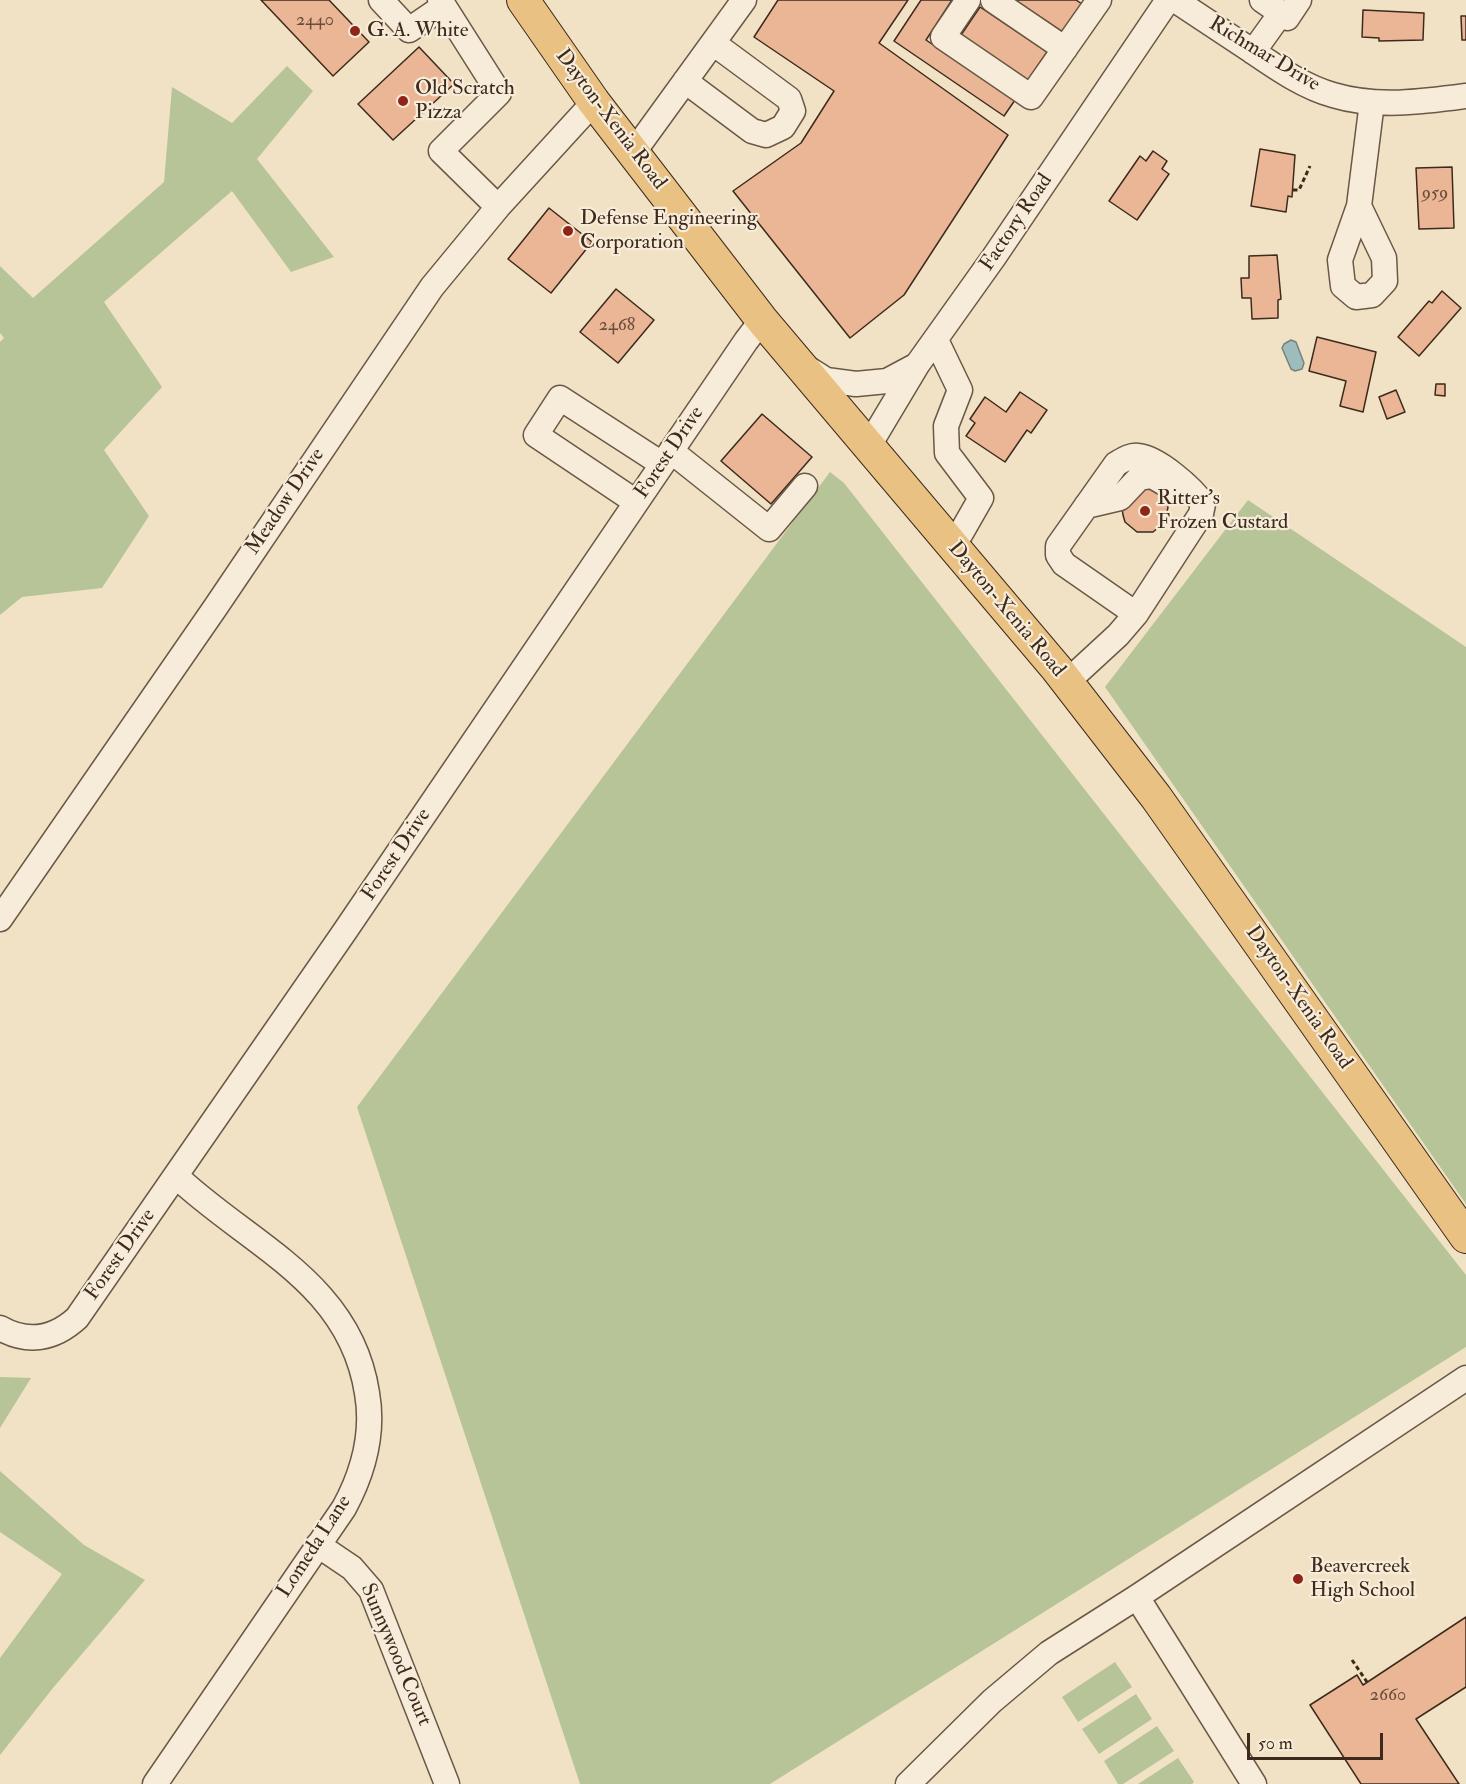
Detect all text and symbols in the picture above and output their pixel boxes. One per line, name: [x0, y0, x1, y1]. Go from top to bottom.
house number: 2440: [296, 10, 334, 32]
street label: Richmar Drive: [1204, 12, 1324, 98]
place label: G. A. White: [367, 18, 468, 44]
marker: G. A. White: [348, 24, 362, 38]
street label: Dayton-Xenia Road: [549, 45, 671, 195]
place label: Old Scratch Pizza: [415, 76, 515, 126]
marker: Old Scratch Pizza: [396, 94, 410, 108]
street label: Factory Road: [975, 170, 1059, 276]
house number: 959: [1422, 183, 1448, 205]
place label: Defense Engineering Corporation: [580, 206, 757, 256]
marker: Defense Engineering Corporation: [561, 224, 575, 238]
house number: 2468: [599, 315, 635, 337]
street label: Forest Drive: [630, 402, 710, 504]
street label: Meadow Drive: [241, 444, 331, 560]
place label: Ritter's Frozen Custard: [1157, 486, 1288, 536]
marker: Ritter's Frozen Custard: [1138, 504, 1152, 518]
street label: Dayton-Xenia Road: [942, 537, 1070, 683]
street label: Forest Drive: [357, 804, 437, 906]
street label: Dayton-Xenia Road: [1239, 921, 1357, 1075]
street label: Forest Drive: [80, 1204, 162, 1306]
street label: Lomeda Lane: [272, 1491, 358, 1603]
place label: Beavercreek High School: [1310, 1554, 1415, 1604]
marker: Beavercreek High School: [1291, 1572, 1305, 1586]
street label: Sunnywood Court: [354, 1580, 436, 1730]
house number: 2660: [1370, 1685, 1406, 1707]
scale bar: [1250, 1721, 1386, 1759]
text: 50 m: [1258, 1732, 1293, 1755]

